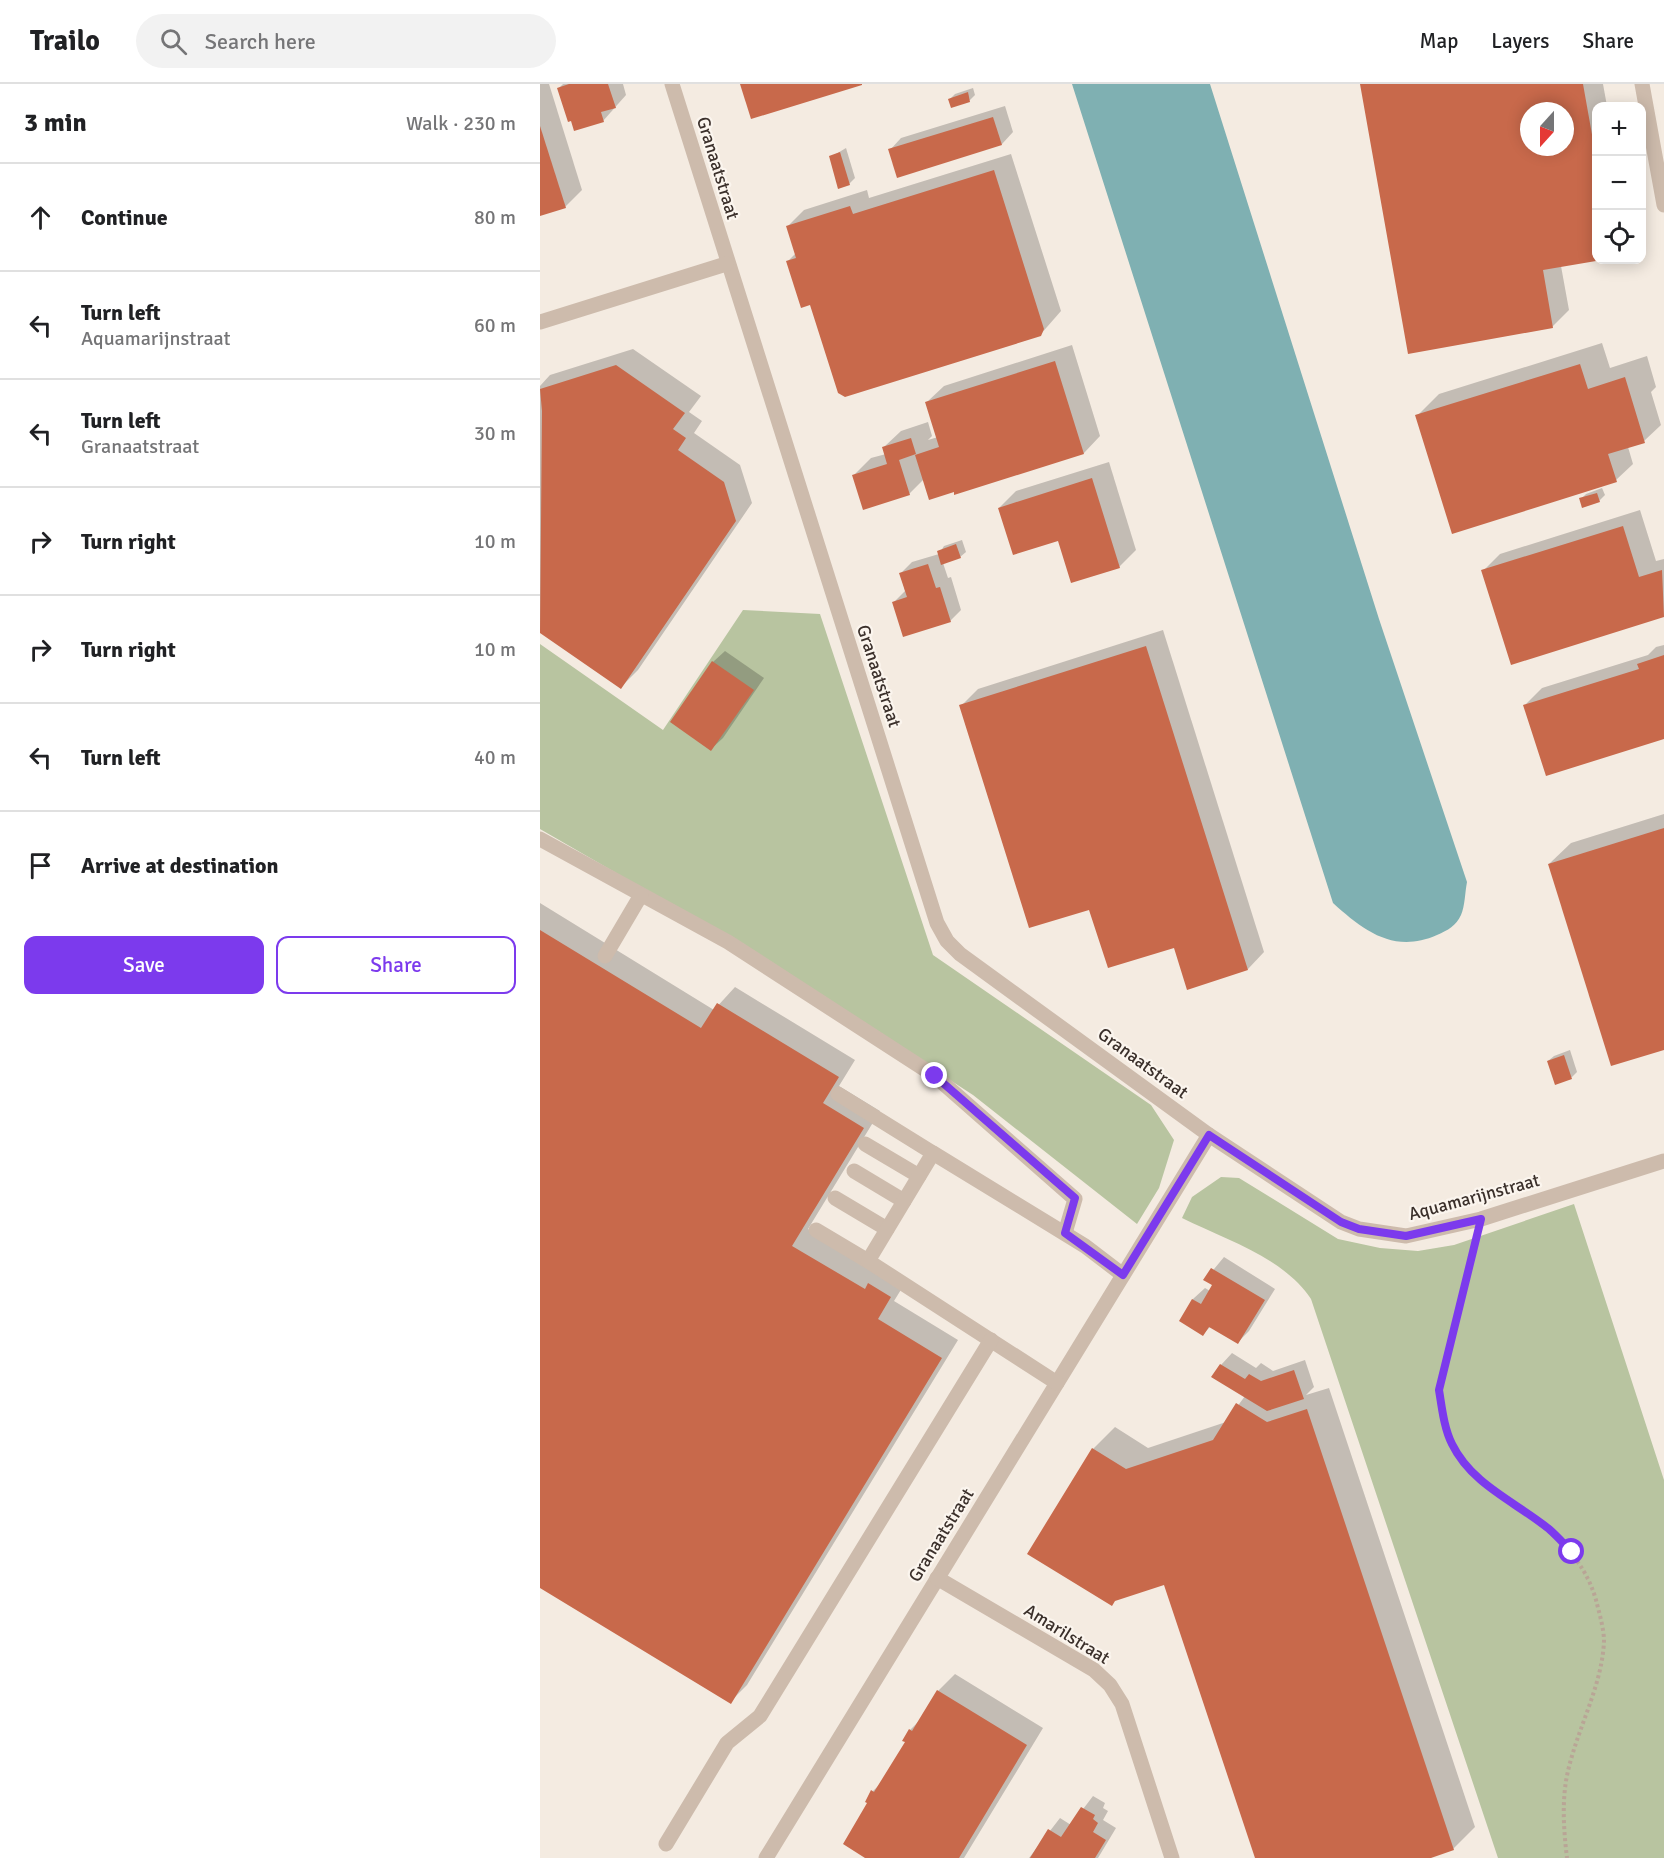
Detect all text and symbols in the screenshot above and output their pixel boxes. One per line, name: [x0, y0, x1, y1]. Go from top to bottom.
search box: [136, 14, 556, 68]
text: Trailo: [30, 24, 100, 58]
icon: search: [157, 25, 190, 58]
text: Search here: [205, 28, 316, 55]
text: Map: [1420, 28, 1458, 54]
text: Layers: [1491, 28, 1549, 54]
text: Share: [1582, 28, 1634, 54]
north arrow: [1520, 102, 1574, 156]
map controls: [1592, 102, 1646, 264]
button: +: [1592, 102, 1646, 156]
text: 3 min: [24, 107, 87, 139]
text: Walk · 230 m: [406, 111, 516, 136]
street label: Granaatstraat: [692, 114, 744, 222]
button: −: [1592, 156, 1646, 210]
icon: ahead: [24, 201, 57, 234]
text: Continue: [81, 204, 168, 231]
text: 80 m: [474, 205, 516, 230]
button: locate: [1592, 210, 1646, 264]
text: Turn left: [81, 299, 161, 326]
icon: left: [24, 309, 57, 342]
text: 60 m: [474, 313, 516, 338]
text: Aquamarijnstraat: [81, 326, 230, 351]
text: Turn left: [81, 407, 161, 434]
icon: left: [24, 417, 57, 450]
text: 30 m: [474, 421, 516, 446]
text: Granaatstraat: [81, 434, 199, 459]
icon: right: [24, 525, 57, 558]
text: Turn right: [81, 528, 176, 555]
text: 10 m: [474, 529, 516, 554]
street label: Granaatstraat: [852, 622, 906, 730]
icon: right: [24, 633, 57, 666]
text: Turn right: [81, 636, 176, 663]
text: 10 m: [474, 637, 516, 662]
icon: left: [24, 741, 57, 774]
text: Turn left: [81, 744, 161, 771]
text: 40 m: [474, 745, 516, 770]
icon: arrive: [24, 849, 57, 882]
text: Arrive at destination: [81, 852, 278, 879]
button: Save: [24, 936, 264, 994]
button: Share: [276, 936, 516, 994]
street label: Granaatstraat: [1093, 1023, 1193, 1103]
route end: [921, 1062, 947, 1088]
street label: Aquamarijnstraat: [1406, 1169, 1542, 1225]
street label: Granaatstraat: [903, 1484, 979, 1586]
route start: [1558, 1538, 1584, 1564]
street label: Amarilstraat: [1020, 1599, 1114, 1669]

